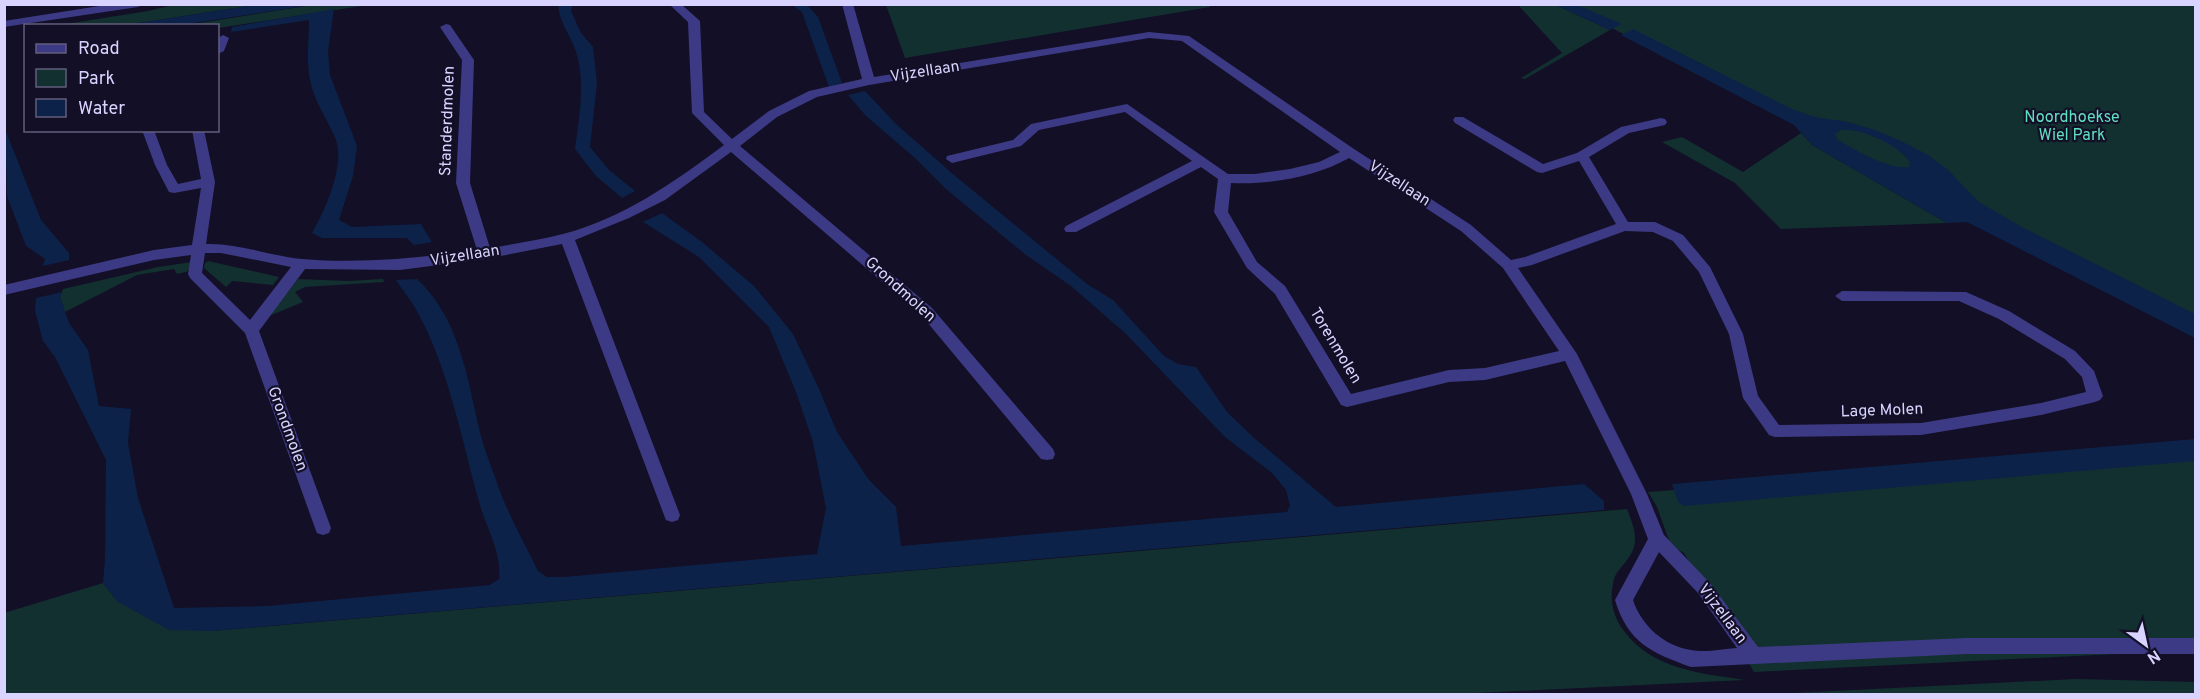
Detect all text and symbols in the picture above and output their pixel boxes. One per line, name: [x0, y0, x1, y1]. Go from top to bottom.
legend: [24, 24, 219, 132]
text: Road: [78, 38, 120, 61]
street label: Vijzellaan: [889, 57, 961, 87]
street label: Standerdmolen: [436, 65, 460, 177]
text: Park: [78, 68, 115, 91]
text: Water: [78, 98, 125, 121]
park label: Noordhoekse Wiel Park: [2024, 108, 2120, 146]
street label: Vijzellaan: [1364, 157, 1434, 211]
street label: Vijzellaan: [429, 241, 501, 271]
street label: Grondmolen: [860, 253, 940, 327]
street label: Torenmolen: [1304, 304, 1366, 388]
street label: Grondmolen: [262, 384, 312, 474]
street label: Lage Molen: [1840, 400, 1924, 422]
street label: Vijzellaan: [1693, 580, 1751, 648]
north arrow: [2116, 615, 2176, 675]
text: N: [2143, 644, 2163, 667]

